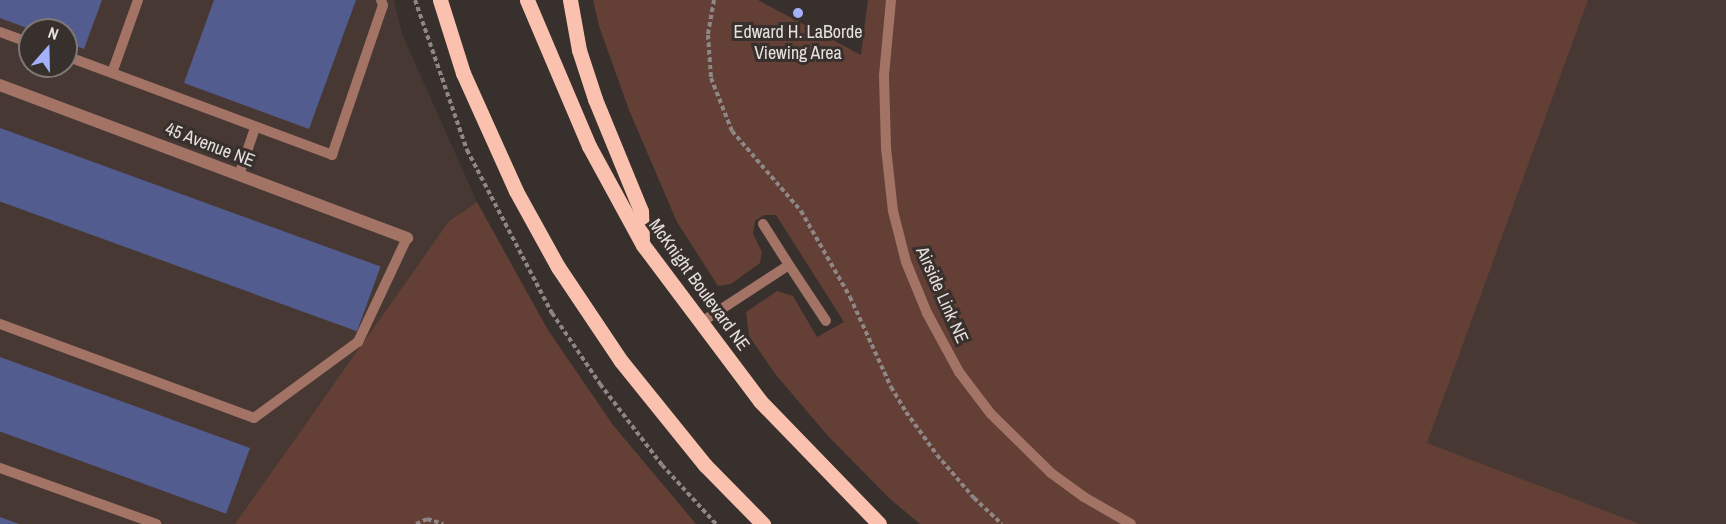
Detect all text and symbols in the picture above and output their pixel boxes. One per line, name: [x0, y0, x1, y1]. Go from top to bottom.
marker: Edward H. LaBorde Viewing Area: [791, 6, 805, 20]
north arrow: [18, 18, 78, 78]
text: N: [45, 21, 62, 45]
place label: Edward H. LaBorde Viewing Area: [734, 22, 862, 64]
street label: 45 Avenue NE: [162, 118, 258, 172]
street label: McKnight Boulevard NE: [644, 215, 754, 355]
street label: Airside Link NE: [911, 243, 973, 347]

